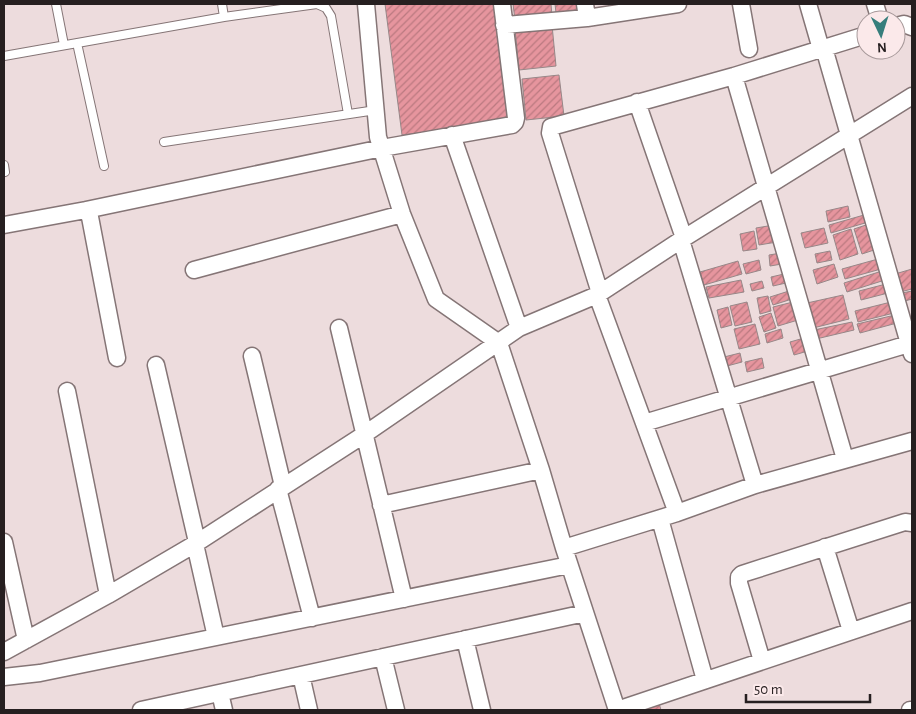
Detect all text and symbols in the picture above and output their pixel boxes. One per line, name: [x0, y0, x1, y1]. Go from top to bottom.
north arrow: [856, 10, 906, 60]
text: N: [876, 40, 887, 54]
scale bar: [746, 672, 870, 704]
text: 50 m: [754, 682, 783, 697]

